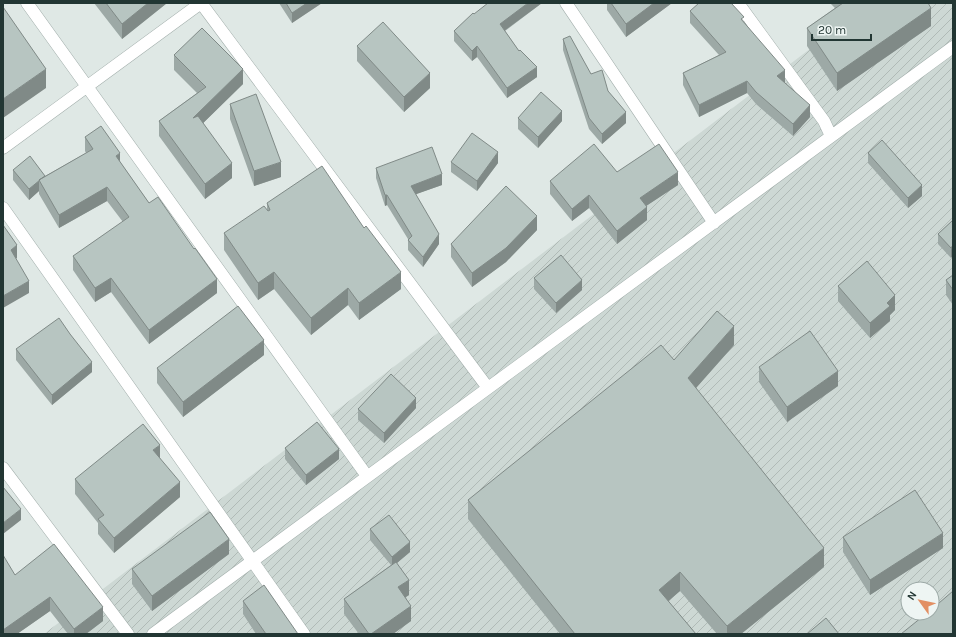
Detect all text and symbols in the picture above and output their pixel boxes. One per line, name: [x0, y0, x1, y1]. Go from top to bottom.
scale bar: [812, 16, 871, 42]
text: 20 m: [818, 23, 846, 37]
north arrow: [900, 581, 940, 621]
text: N: [904, 589, 920, 603]

